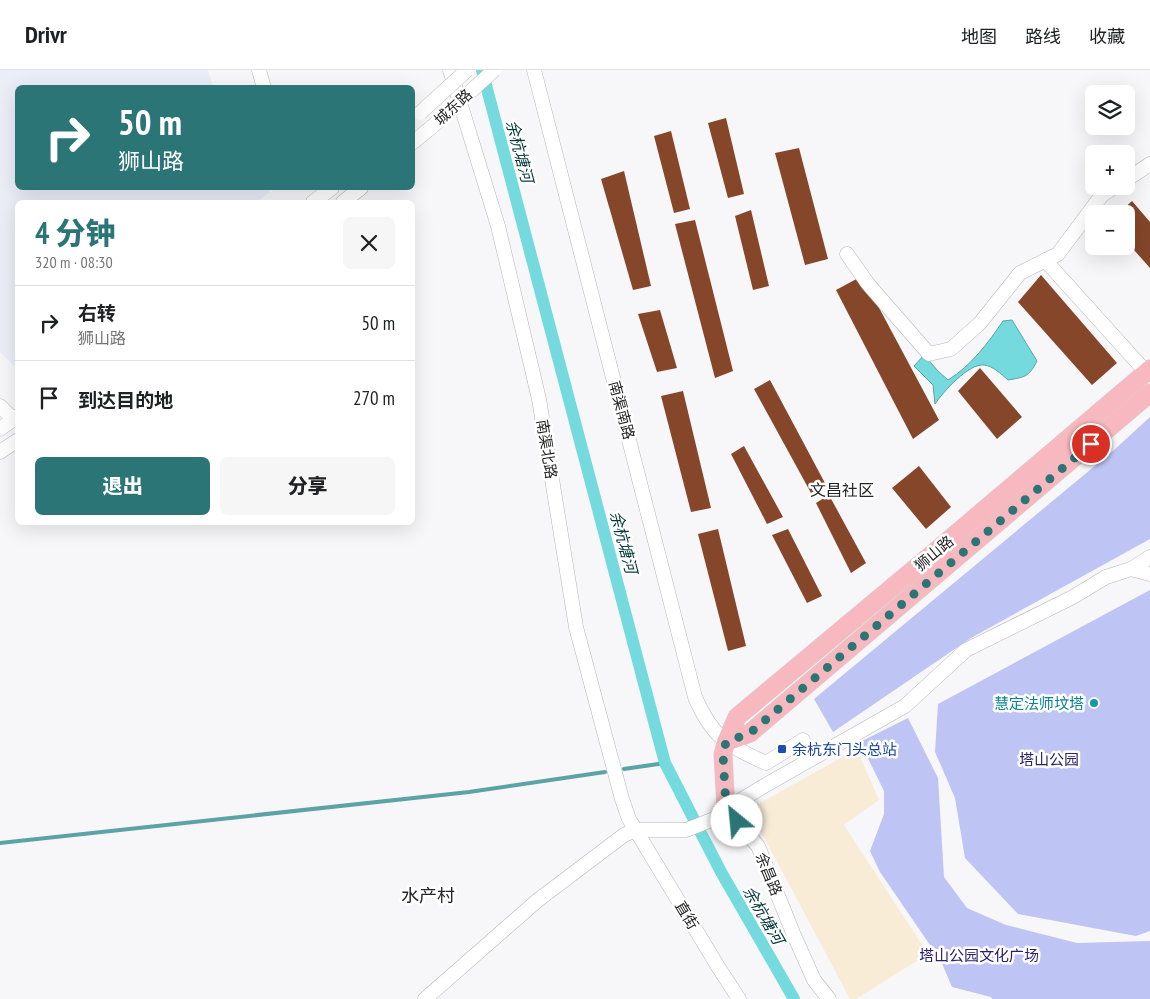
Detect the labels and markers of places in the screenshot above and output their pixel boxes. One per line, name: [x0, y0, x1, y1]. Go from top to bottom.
pin: [1070, 423, 1112, 465]
place label: 慧定法师坟塔: [994, 694, 1084, 713]
marker: 慧定法师坟塔: [1088, 697, 1100, 709]
place label: 余杭东门头总站: [792, 740, 897, 759]
marker: 余杭东门头总站: [776, 743, 788, 755]

